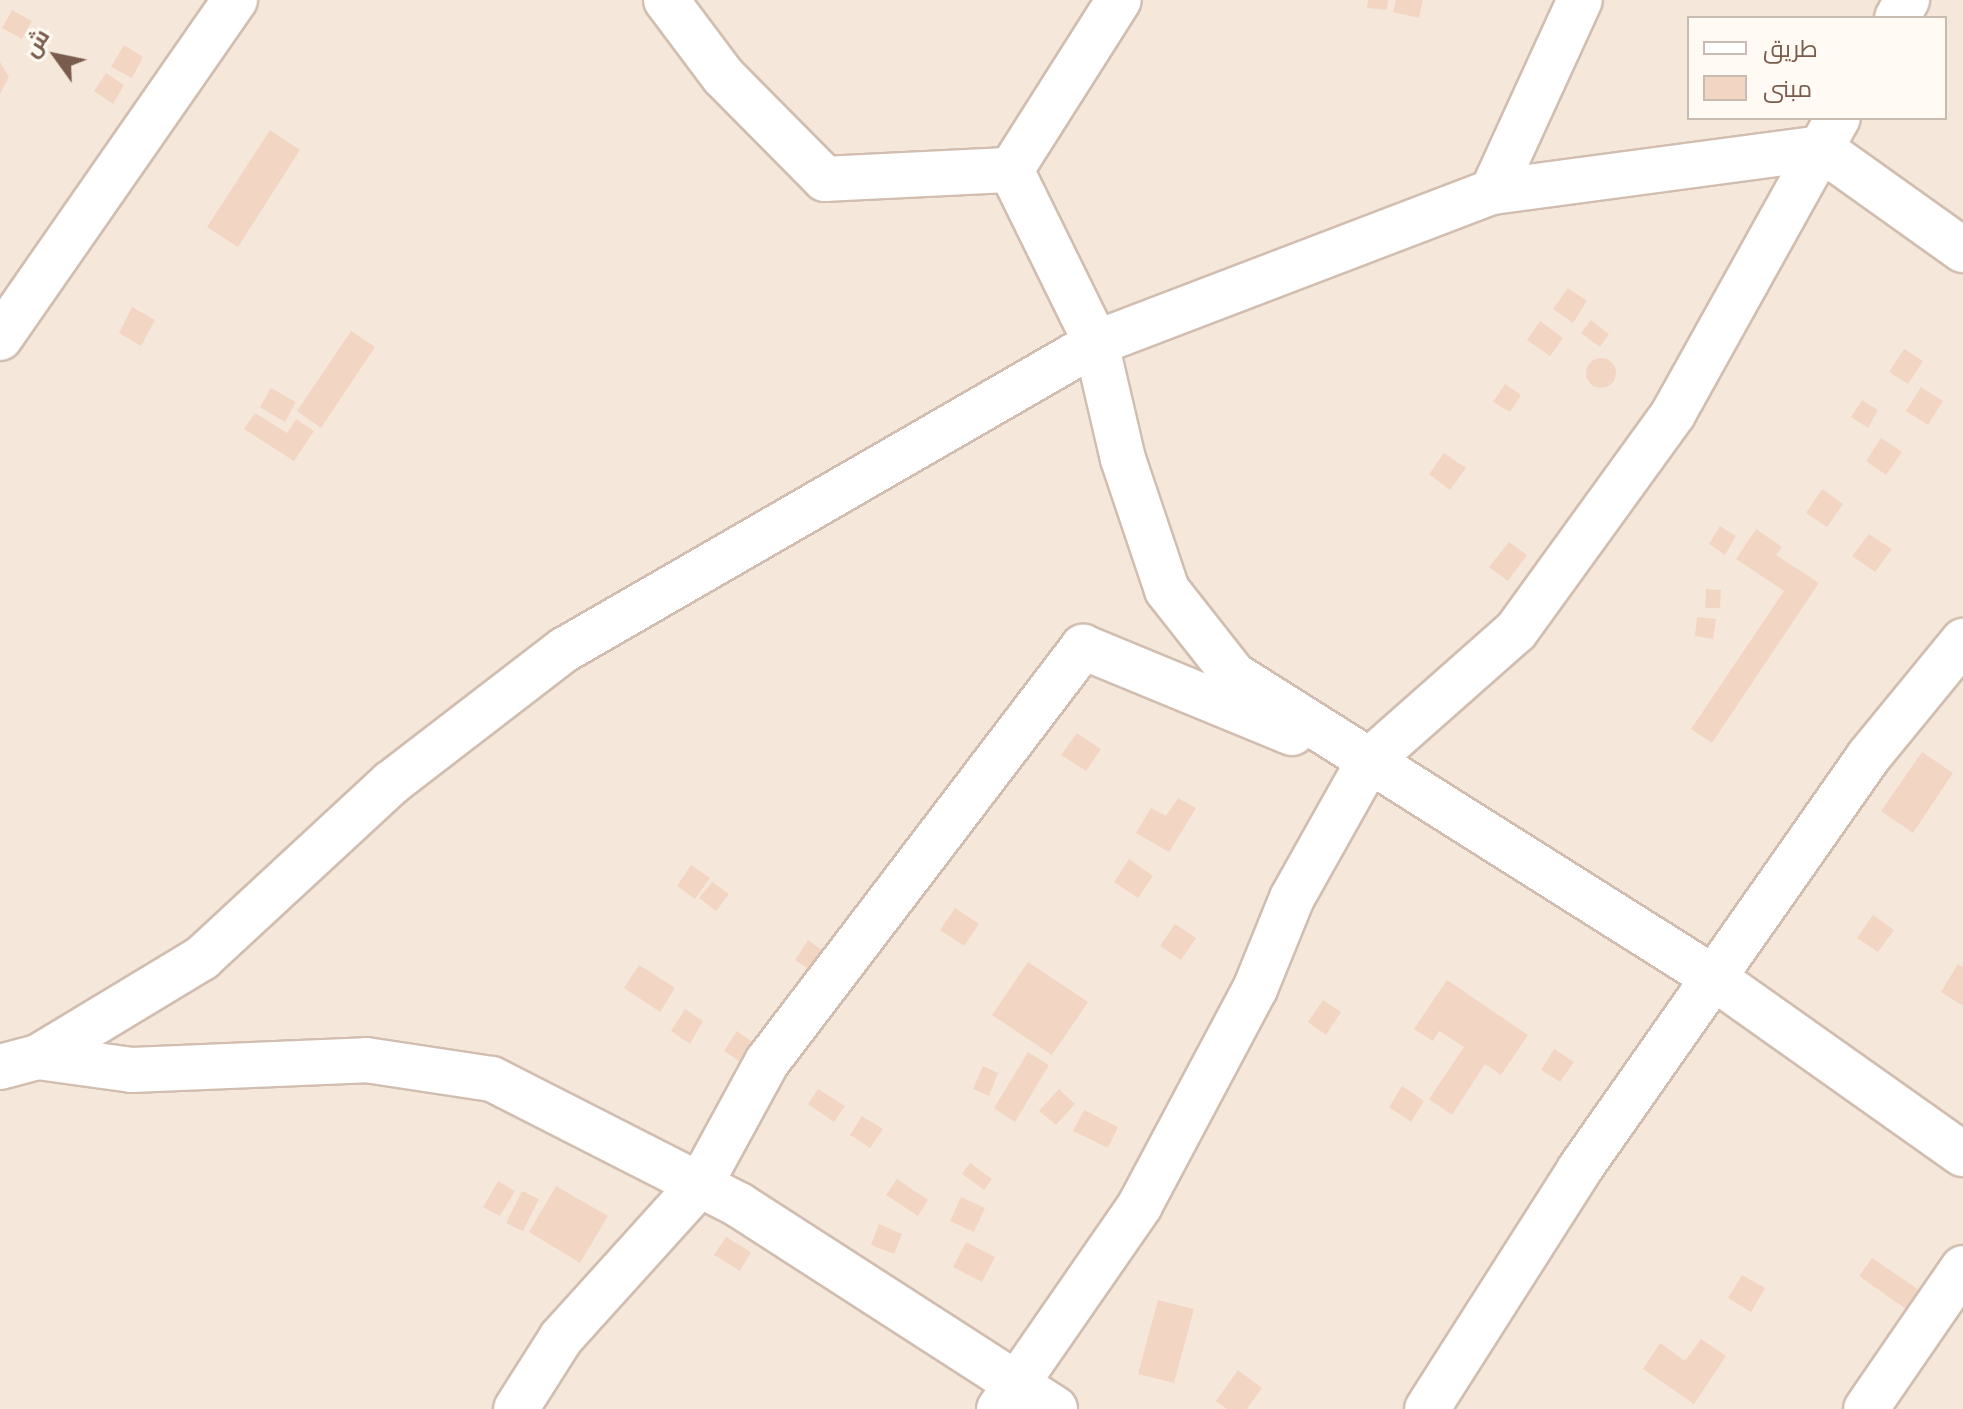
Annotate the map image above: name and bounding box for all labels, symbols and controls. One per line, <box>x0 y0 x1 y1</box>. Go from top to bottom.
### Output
north arrow <box>16 16 96 96</box>
legend <box>1687 16 1947 120</box>
text: ش <box>16 23 55 62</box>
text: طريق <box>1763 33 1818 64</box>
text: مبنى <box>1763 73 1812 104</box>

